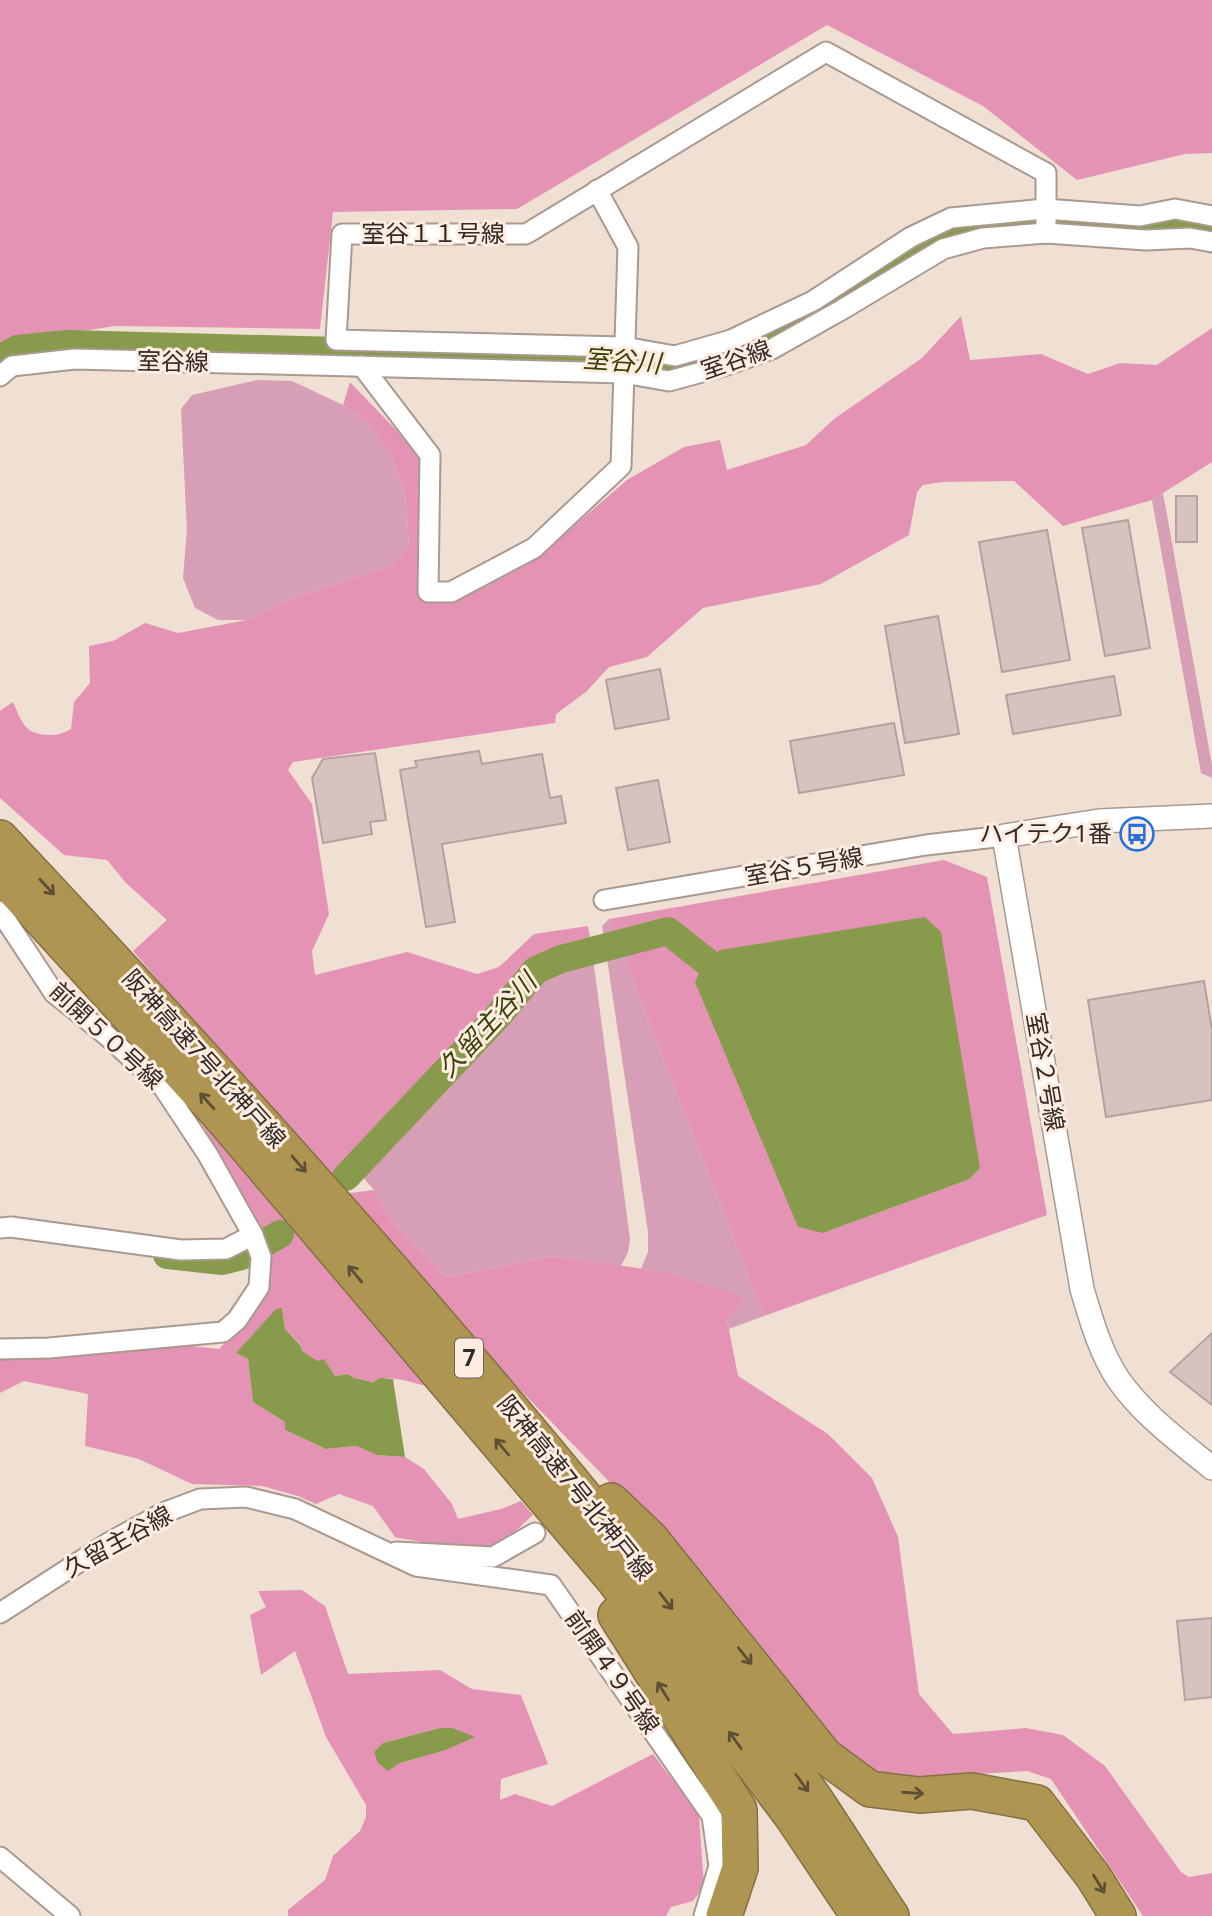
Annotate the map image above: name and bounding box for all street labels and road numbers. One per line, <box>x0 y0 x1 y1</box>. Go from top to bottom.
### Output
street label: 室谷１１号線 <box>361 216 505 249</box>
street label: 室谷線 <box>696 331 775 386</box>
street label: 室谷線 <box>137 343 209 378</box>
street label: 室谷５号線 <box>742 839 866 892</box>
street label: 阪神高速7号北神戸線 <box>116 962 294 1154</box>
street label: 前開５０号線 <box>43 974 171 1096</box>
street label: 室谷２号線 <box>1020 1010 1073 1134</box>
road number: 7 <box>455 1338 483 1378</box>
street label: 阪神高速7号北神戸線 <box>491 1387 661 1587</box>
street label: 久留主谷線 <box>57 1497 178 1584</box>
street label: 前開４９号線 <box>558 1603 668 1740</box>

